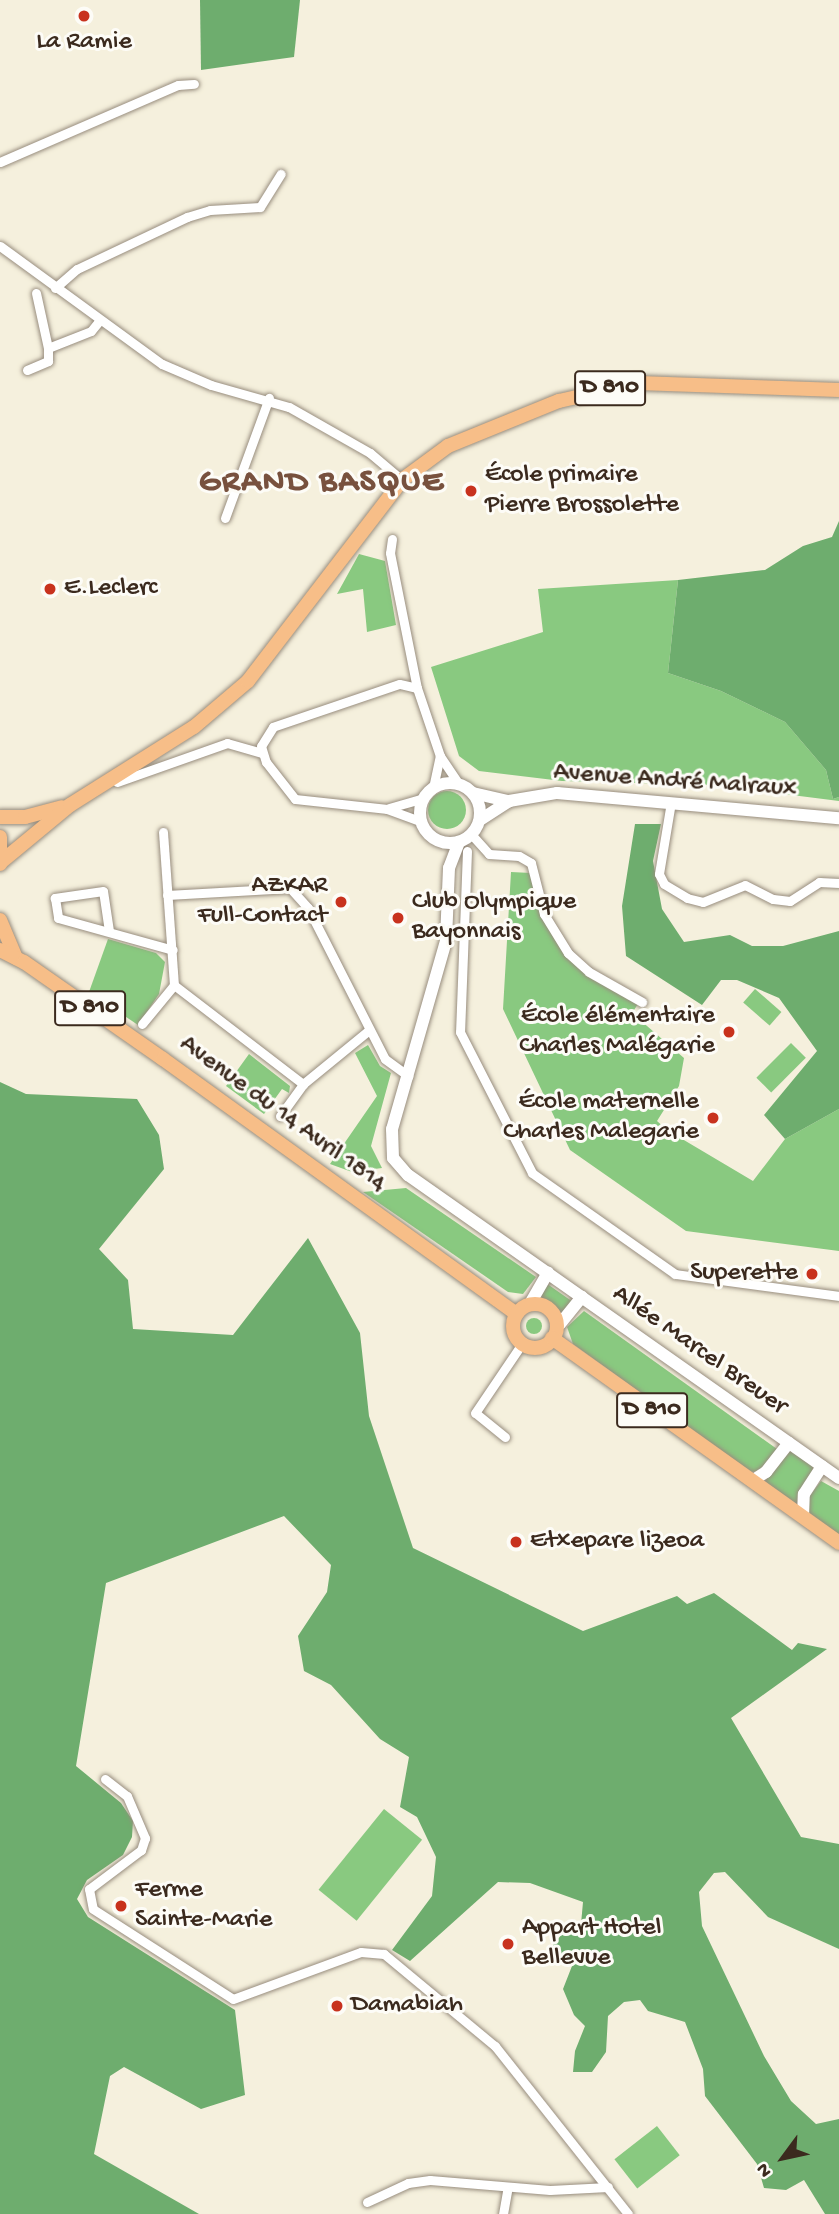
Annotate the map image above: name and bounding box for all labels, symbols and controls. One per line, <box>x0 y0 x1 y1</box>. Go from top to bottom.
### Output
marker: La Ramie <box>76 8 92 24</box>
place label: La Ramie <box>36 27 132 59</box>
road number: D 810 <box>573 368 647 408</box>
place label: École primaire Pierre Brossolette <box>485 460 679 522</box>
district label: GRAND BASQUE <box>201 464 443 504</box>
marker: École primaire Pierre Brossolette <box>463 483 479 499</box>
place label: E.Leclerc <box>64 573 157 605</box>
marker: E.Leclerc <box>42 581 58 597</box>
street label: Avenue André Malraux <box>552 758 798 806</box>
place label: AZKAR Full-Contact <box>197 871 327 932</box>
place label: Club Olympique Bayonnais <box>412 887 576 948</box>
marker: AZKAR Full-Contact <box>333 894 349 910</box>
marker: Club Olympique Bayonnais <box>390 910 406 926</box>
road number: D 810 <box>53 988 127 1028</box>
place label: École élémentaire Charles Malégarie <box>519 1001 715 1062</box>
marker: École élémentaire Charles Malégarie <box>721 1024 737 1040</box>
street label: Avenue du 14 Avril 1814 <box>173 1030 391 1200</box>
place label: École maternelle Charles Malegarie <box>503 1087 699 1148</box>
marker: École maternelle Charles Malegarie <box>705 1110 721 1126</box>
place label: Superette <box>690 1258 798 1290</box>
marker: Superette <box>804 1266 820 1282</box>
street label: Allée Marcel Breuer <box>606 1279 792 1423</box>
road number: D 810 <box>615 1390 689 1430</box>
place label: Etxepare lizeoa <box>530 1526 704 1558</box>
marker: Etxepare lizeoa <box>508 1534 524 1550</box>
place label: Ferme Sainte-Marie <box>135 1875 272 1937</box>
marker: Ferme Sainte-Marie <box>113 1898 129 1914</box>
place label: Appart Hotel Bellevue <box>522 1913 661 1974</box>
marker: Appart Hotel Bellevue <box>500 1936 516 1952</box>
place label: Damabiah <box>351 1990 463 2022</box>
marker: Damabiah <box>329 1998 345 2014</box>
north arrow <box>748 2123 818 2193</box>
text: N <box>752 2158 778 2181</box>

